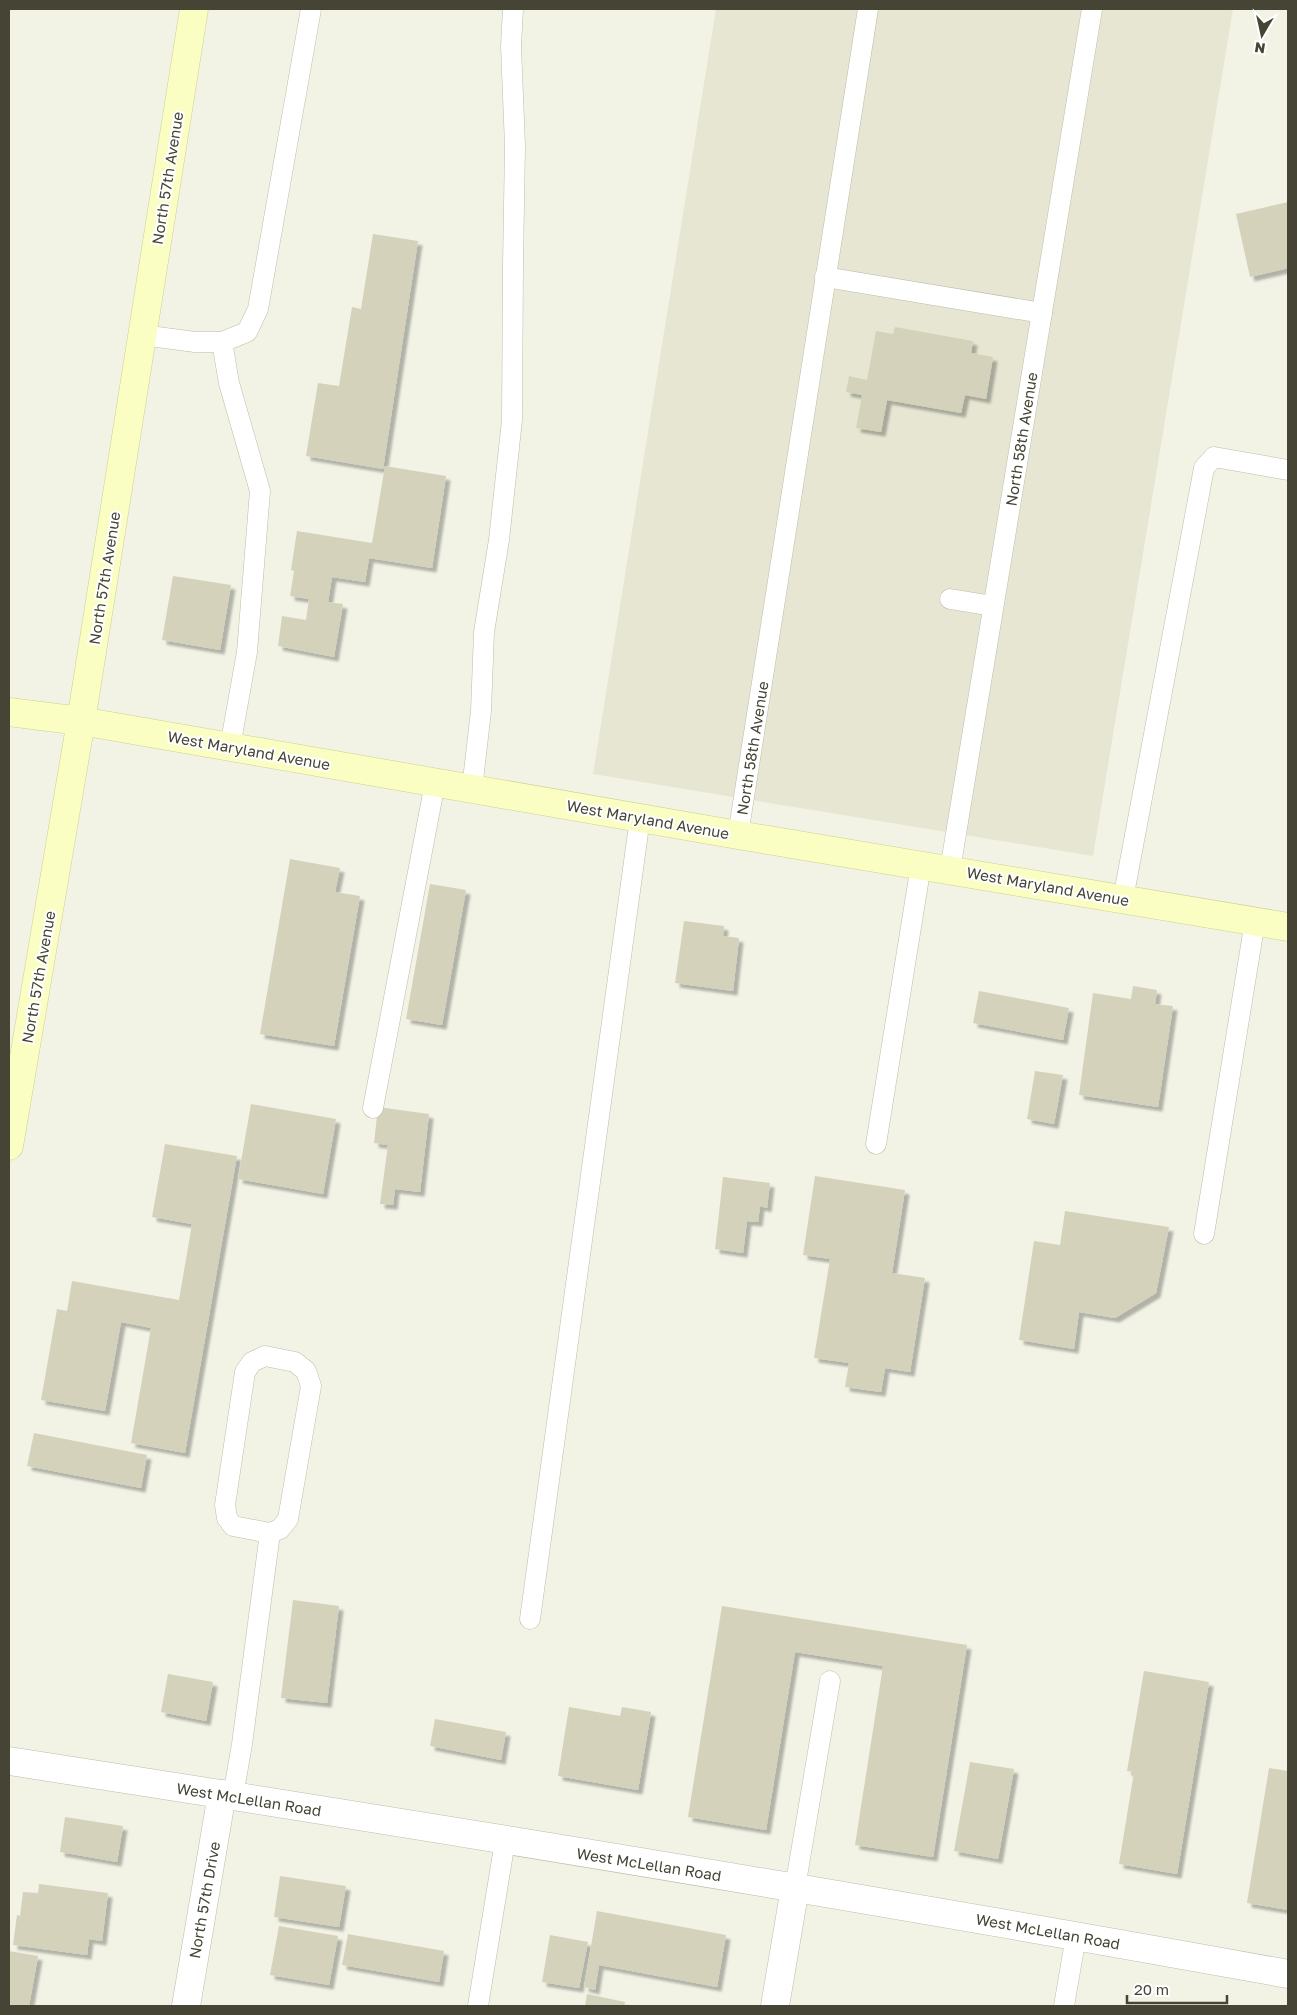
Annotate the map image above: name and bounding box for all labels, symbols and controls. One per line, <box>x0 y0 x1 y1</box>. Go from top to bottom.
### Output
north arrow <box>1237 10 1287 60</box>
text: N <box>1253 39 1266 58</box>
street label: North 57th Avenue <box>148 110 186 246</box>
street label: North 58th Avenue <box>1002 370 1041 507</box>
street label: North 57th Avenue <box>85 510 123 646</box>
street label: North 58th Avenue <box>733 679 772 816</box>
street label: West Maryland Avenue <box>166 727 332 773</box>
street label: West Maryland Avenue <box>565 796 731 842</box>
street label: West Maryland Avenue <box>965 863 1131 909</box>
street label: North 57th Avenue <box>17 909 59 1045</box>
street label: West McLellan Road <box>175 1779 323 1819</box>
street label: North 57th Drive <box>185 1840 223 1960</box>
street label: West McLellan Road <box>575 1844 723 1884</box>
street label: West McLellan Road <box>974 1909 1122 1953</box>
scale bar <box>1127 1972 1227 2004</box>
text: 20 m <box>1134 1980 1169 1998</box>

